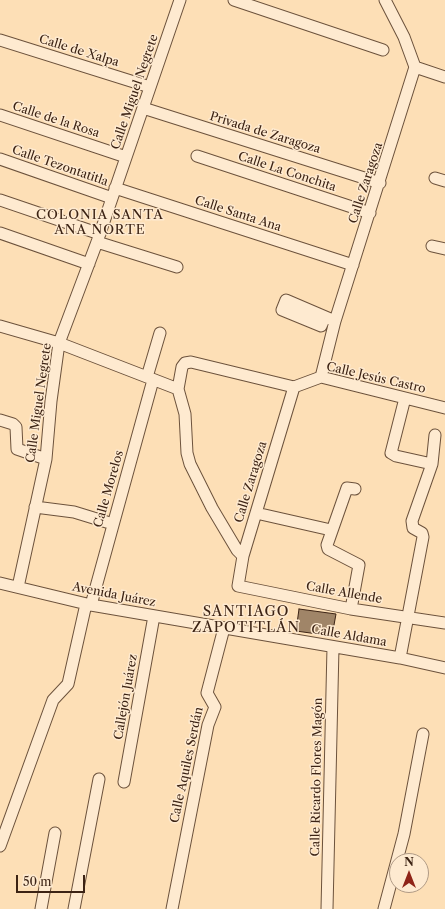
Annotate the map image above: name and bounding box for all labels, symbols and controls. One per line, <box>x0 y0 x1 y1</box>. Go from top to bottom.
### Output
street label: Calle de Xalpa <box>37 32 121 70</box>
street label: Calle Miguel Negrete <box>109 33 161 151</box>
street label: Calle de la Rosa <box>11 99 101 141</box>
street label: Privada de Zaragoza <box>208 109 322 157</box>
street label: Calle Zaragoza <box>346 141 386 225</box>
street label: Calle Tezontatitla <box>10 143 110 189</box>
street label: Calle La Conchita <box>236 149 338 195</box>
street label: Calle Santa Ana <box>193 193 283 235</box>
district label: COLONIA SANTA ANA NORTE <box>36 207 164 238</box>
street label: Calle Miguel Negrete <box>23 342 55 464</box>
street label: Calle Jesús Castro <box>325 360 427 396</box>
street label: Calle Zaragoza <box>232 439 270 525</box>
street label: Calle Morelos <box>91 449 127 529</box>
street label: Calle Allende <box>305 579 383 607</box>
street label: Avenida Juárez <box>71 580 157 610</box>
district label: SANTIAGO ZAPOTITLÁN <box>192 604 300 636</box>
street label: Calle Aldama <box>310 622 388 650</box>
street label: Callejón Juárez <box>111 653 141 741</box>
street label: Calle Ricardo Flores Magón <box>308 698 326 856</box>
street label: Calle Aquiles Serdán <box>168 706 206 824</box>
north arrow <box>389 853 429 893</box>
text: N <box>404 855 414 869</box>
scale bar <box>18 867 87 893</box>
text: 50 m <box>23 874 52 889</box>

